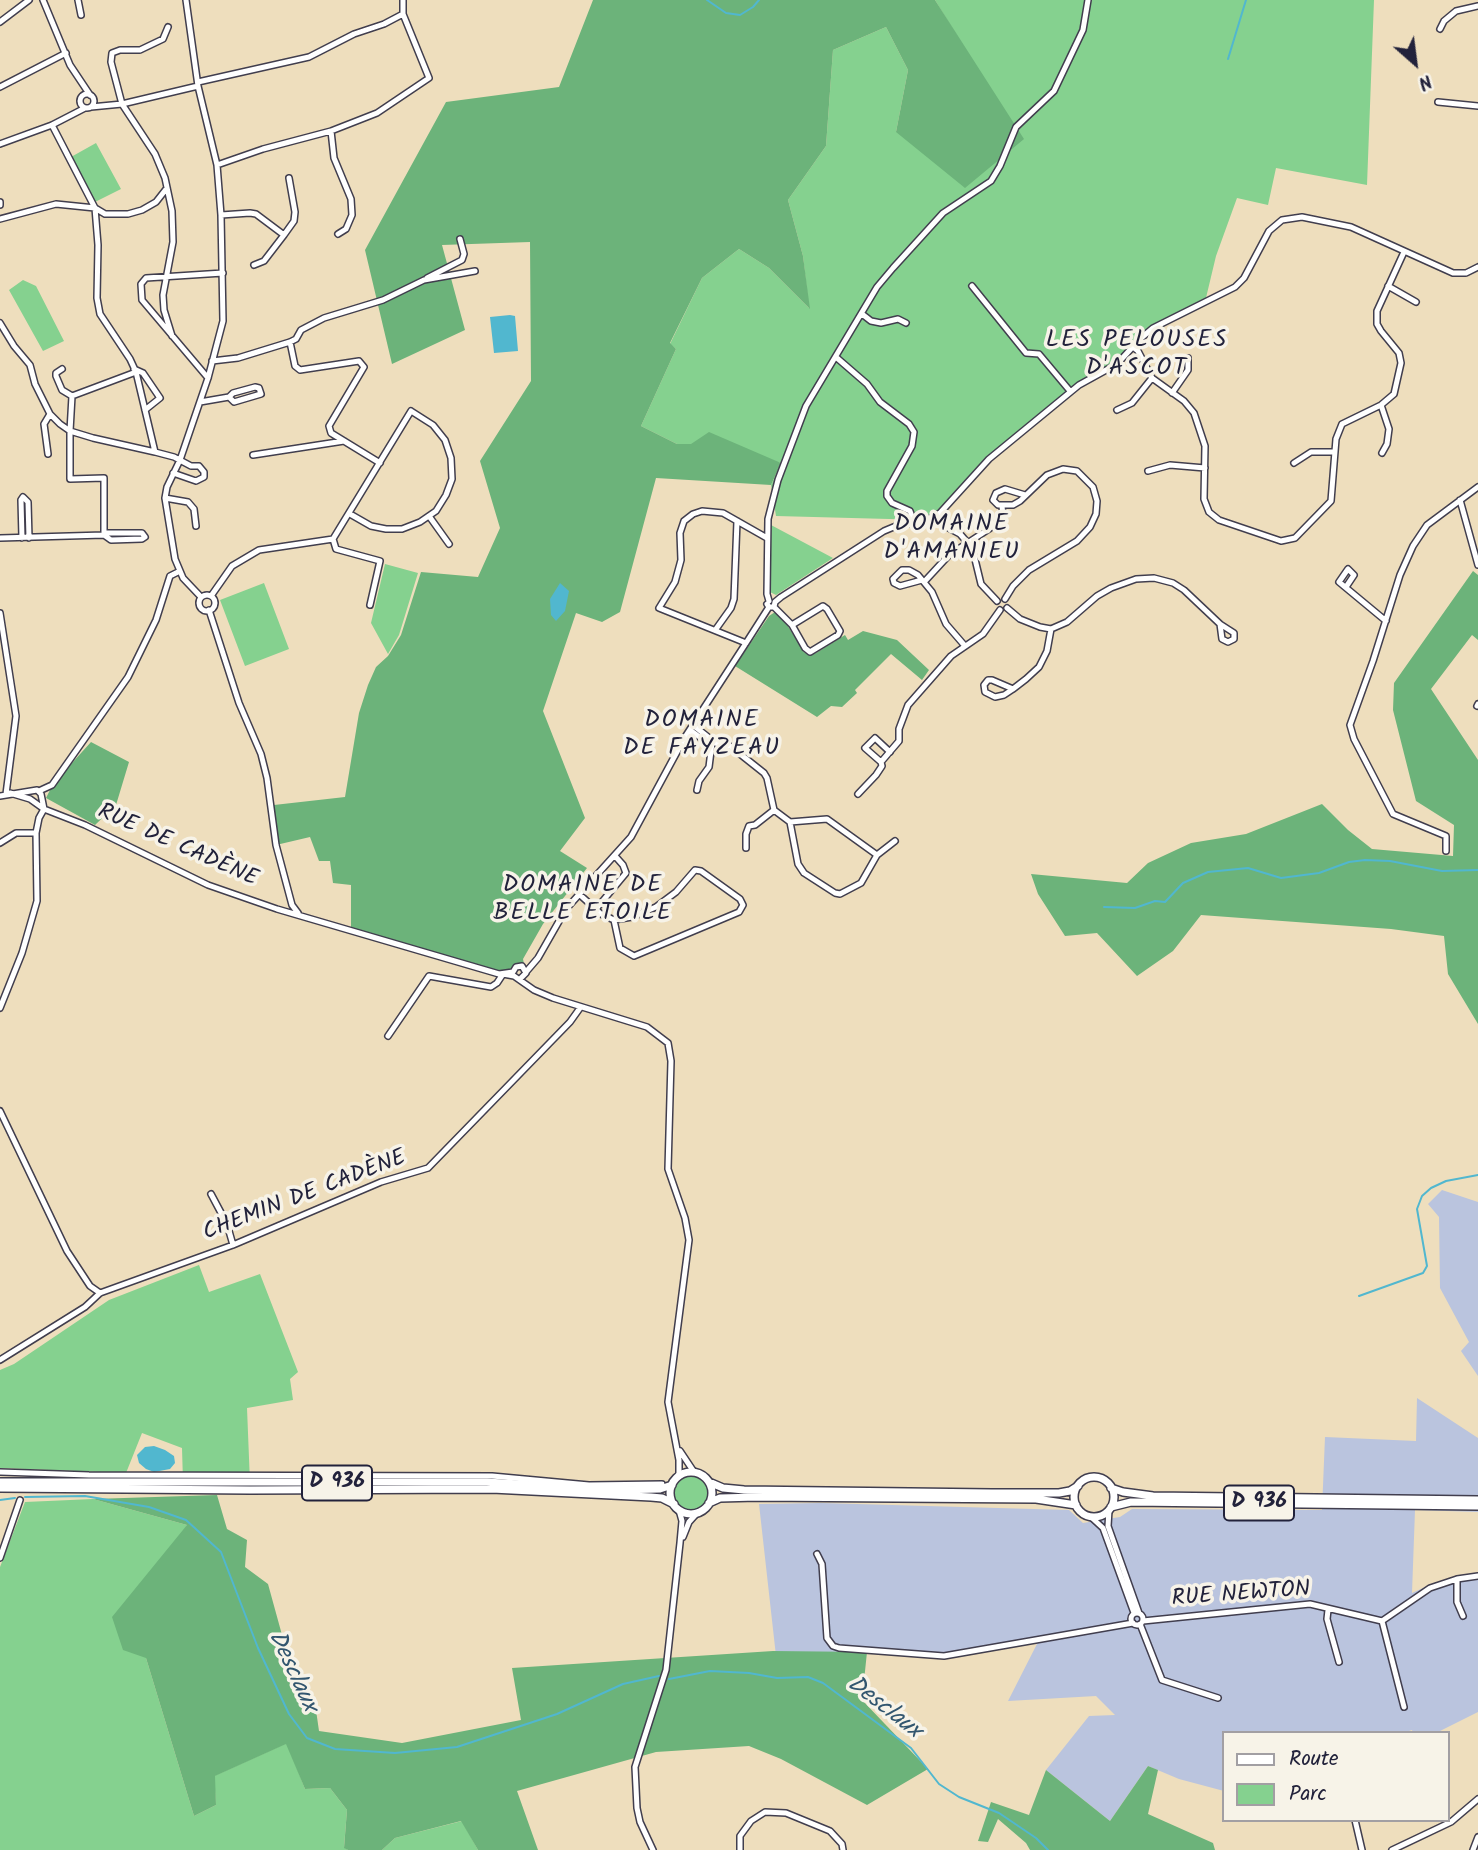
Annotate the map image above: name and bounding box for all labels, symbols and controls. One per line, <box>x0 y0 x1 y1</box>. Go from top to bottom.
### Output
north arrow <box>1380 28 1450 98</box>
text: N <box>1413 65 1437 98</box>
district label: LES PELOUSES D'ASCOT <box>1047 328 1227 384</box>
district label: DOMAINE D'AMANIEU <box>885 512 1019 568</box>
district label: DOMAINE DE FAYZEAU <box>624 708 780 764</box>
street label: RUE DE CADÈNE <box>93 799 261 895</box>
district label: DOMAINE DE BELLE ETOILE <box>495 873 671 929</box>
street label: CHEMIN DE CADÈNE <box>200 1146 410 1248</box>
road number: D 936 <box>302 1466 372 1500</box>
road number: D 936 <box>1224 1486 1294 1520</box>
street label: RUE NEWTON <box>1171 1577 1311 1615</box>
water label: Desclaux <box>260 1627 322 1717</box>
water label: Desclaux <box>840 1671 926 1747</box>
legend <box>1222 1731 1450 1822</box>
text: Route <box>1289 1743 1338 1776</box>
text: Parc <box>1289 1778 1327 1811</box>

